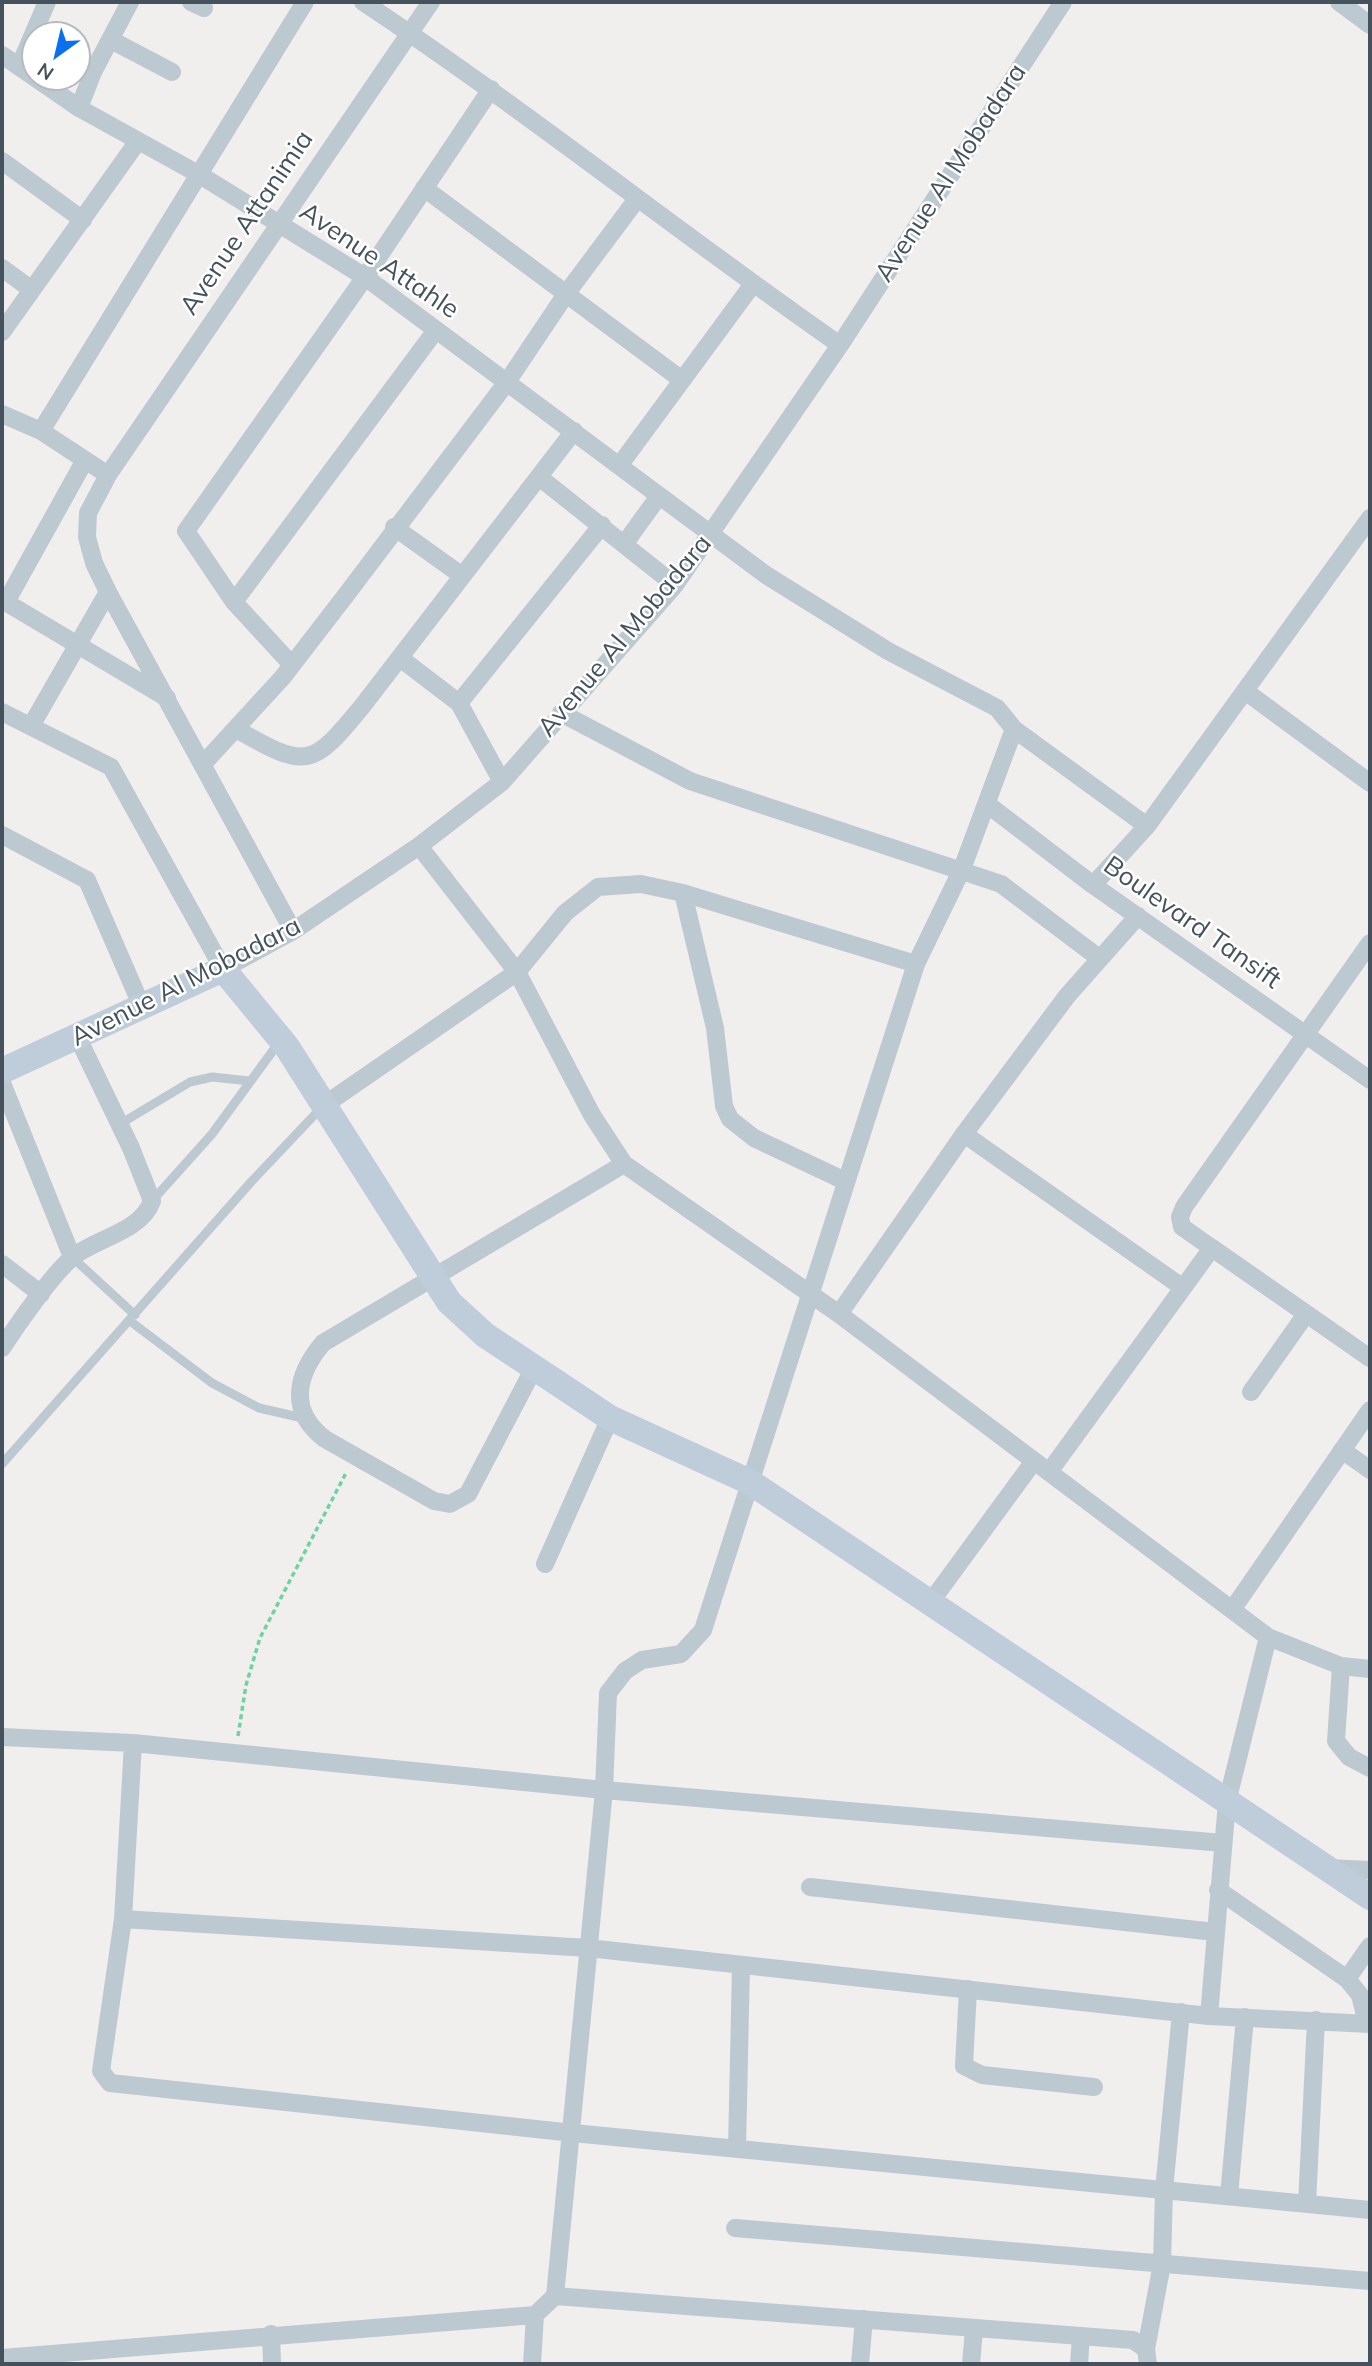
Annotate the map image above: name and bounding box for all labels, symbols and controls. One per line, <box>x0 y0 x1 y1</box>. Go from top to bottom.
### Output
north arrow <box>21 21 91 91</box>
text: N <box>33 58 58 86</box>
street label: Avenue Al Mobadara <box>869 58 1033 288</box>
street label: Avenue Attanimia <box>174 125 320 321</box>
street label: Avenue Attahle <box>294 196 464 326</box>
street label: Avenue Al Mobadara <box>531 529 719 743</box>
street label: Boulevard Tansift <box>1097 850 1287 996</box>
street label: Avenue Al Mobadara <box>66 910 306 1054</box>

